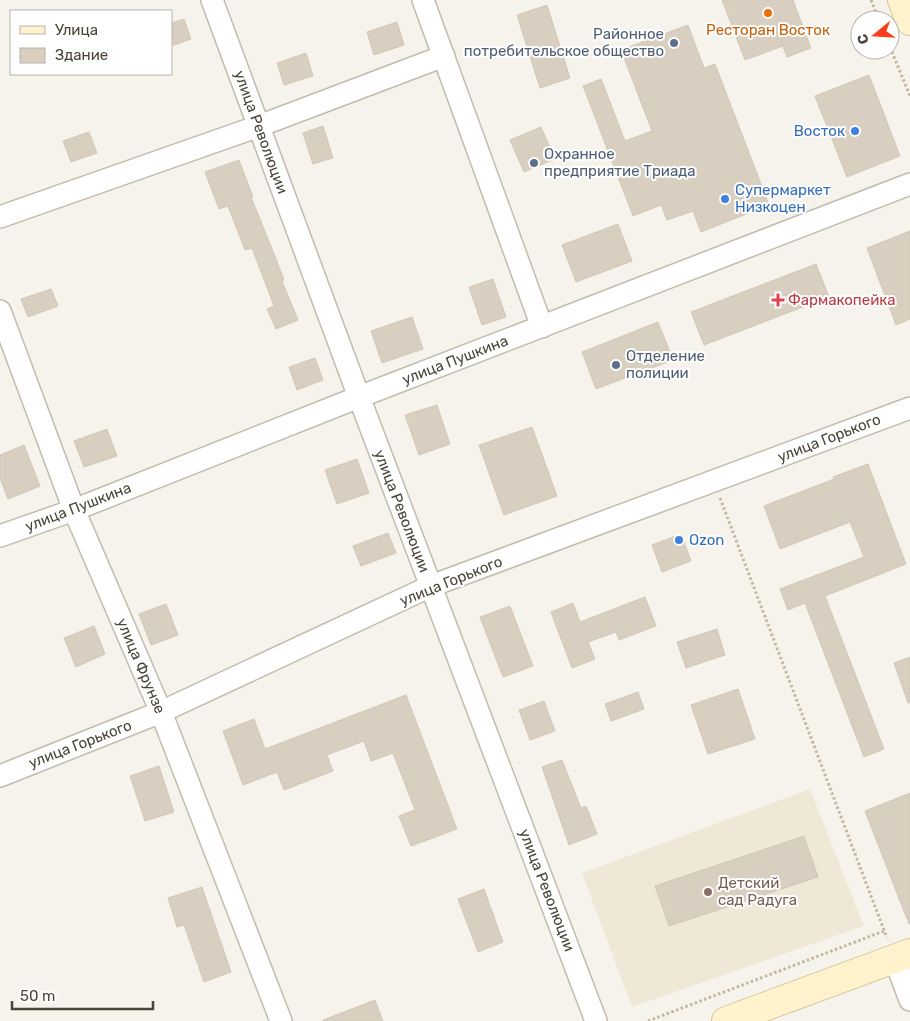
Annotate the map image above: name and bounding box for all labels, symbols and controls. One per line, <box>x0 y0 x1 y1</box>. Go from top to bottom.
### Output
marker: Ресторан Восток <box>762 7 774 19</box>
legend <box>10 10 172 75</box>
north arrow <box>850 10 900 60</box>
text: Улица <box>55 21 98 39</box>
place label: Ресторан Восток <box>706 21 830 39</box>
place label: Районное потребительское общество <box>464 25 664 60</box>
text: С <box>853 31 873 46</box>
marker: Районное потребительское общество <box>668 37 680 49</box>
text: Здание <box>55 46 108 64</box>
street label: улица Революции <box>230 68 292 196</box>
place label: Восток <box>794 122 845 140</box>
marker: Восток <box>849 125 861 137</box>
place label: Охранное предприятие Триада <box>544 145 696 180</box>
marker: Охранное предприятие Триада <box>528 157 540 169</box>
place label: Супермаркет Низкоцен <box>735 181 831 216</box>
marker: Супермаркет Низкоцен <box>719 193 731 205</box>
place label: Фармакопейка <box>788 291 896 309</box>
marker: Фармакопейка <box>772 294 784 306</box>
street label: улица Пушкина <box>399 332 511 388</box>
place label: Отделение полиции <box>626 347 705 382</box>
marker: Отделение полиции <box>610 359 622 371</box>
street label: улица Горького <box>775 410 883 466</box>
street label: улица Революции <box>370 447 434 575</box>
street label: улица Пушкина <box>22 479 134 535</box>
place label: Ozon <box>689 531 724 549</box>
marker: Ozon <box>673 534 685 546</box>
street label: улица Горького <box>397 552 505 610</box>
street label: улица Фрунзе <box>113 616 169 716</box>
street label: улица Горького <box>26 716 134 772</box>
street label: улица Революции <box>515 826 579 954</box>
place label: Детский сад Радуга <box>718 874 797 909</box>
marker: Детский сад Радуга <box>702 886 714 898</box>
scale bar <box>12 978 154 1010</box>
text: 50 m <box>20 987 55 1005</box>

